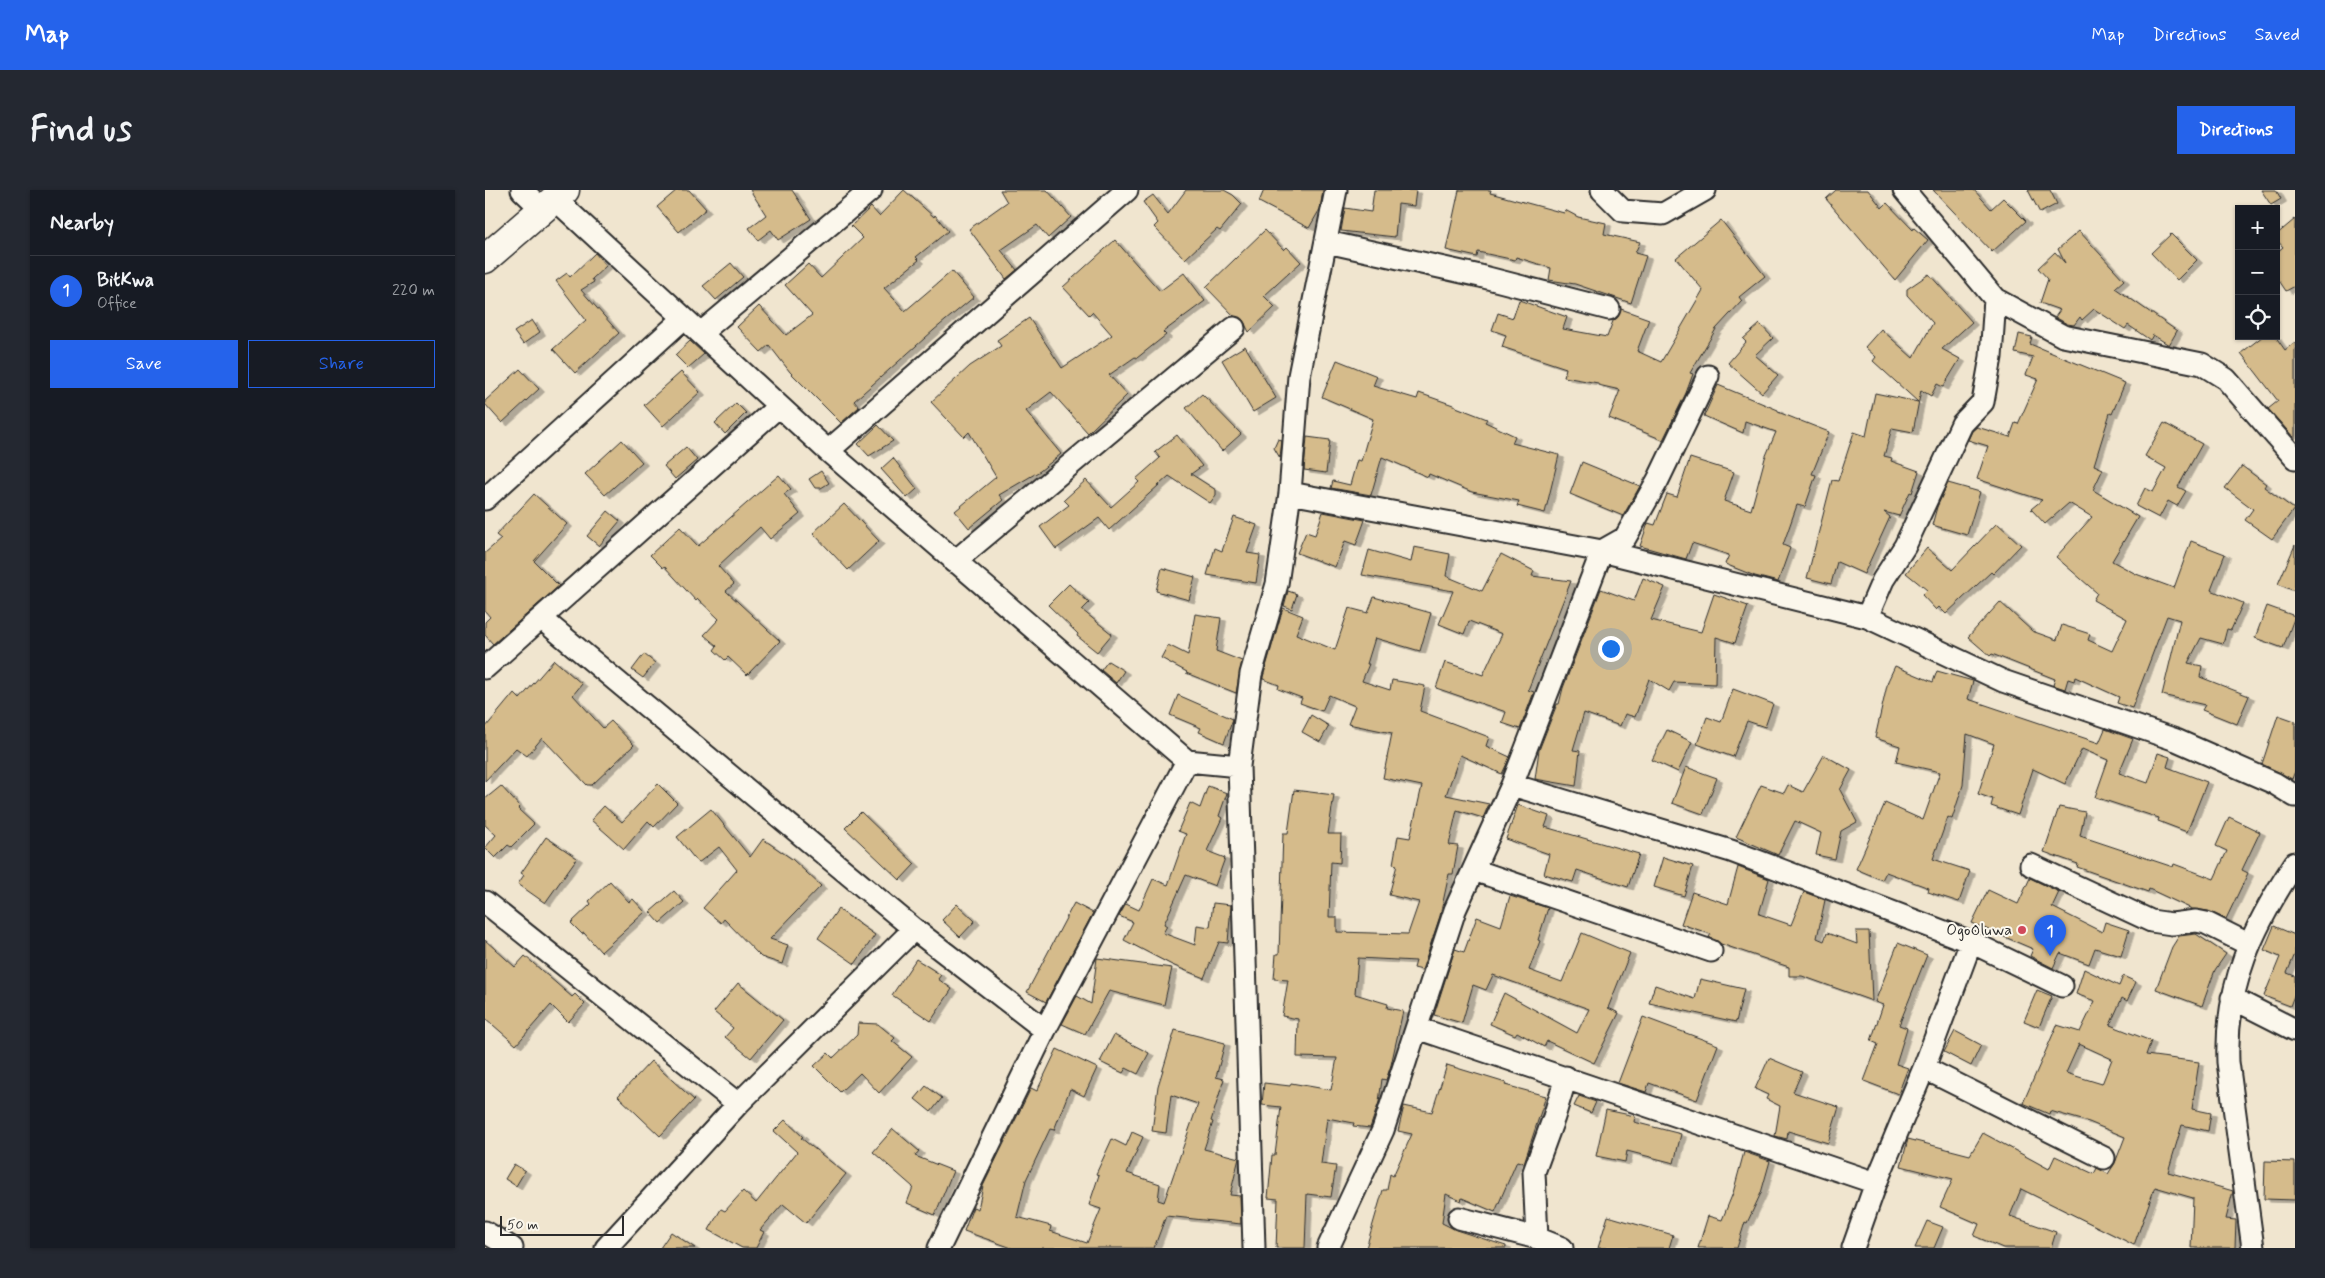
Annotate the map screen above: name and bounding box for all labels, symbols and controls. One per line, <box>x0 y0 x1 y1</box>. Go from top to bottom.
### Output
text: Map <box>25 20 69 51</box>
text: Map <box>2092 23 2125 47</box>
text: Directions <box>2153 23 2227 47</box>
text: Saved <box>2255 23 2300 47</box>
button: Directions <box>2177 106 2295 154</box>
text: Find us <box>30 107 132 153</box>
map controls <box>2235 205 2280 340</box>
button: + <box>2235 205 2280 250</box>
text: Nearby <box>50 209 114 237</box>
button: − <box>2235 250 2280 295</box>
text: BitKwa <box>97 268 154 293</box>
text: 1 <box>62 280 70 301</box>
text: 220 m <box>392 280 435 301</box>
text: Office <box>97 293 137 314</box>
button: locate <box>2235 295 2280 340</box>
button: Save <box>50 340 238 388</box>
button: Share <box>248 340 435 388</box>
your location <box>1598 636 1624 662</box>
pin: 1 <box>2034 915 2066 956</box>
place label: OgoOluwa <box>1946 920 2012 941</box>
marker: OgoOluwa <box>2016 924 2028 936</box>
scale bar <box>500 1213 624 1236</box>
text: 50 m <box>507 1216 538 1234</box>

